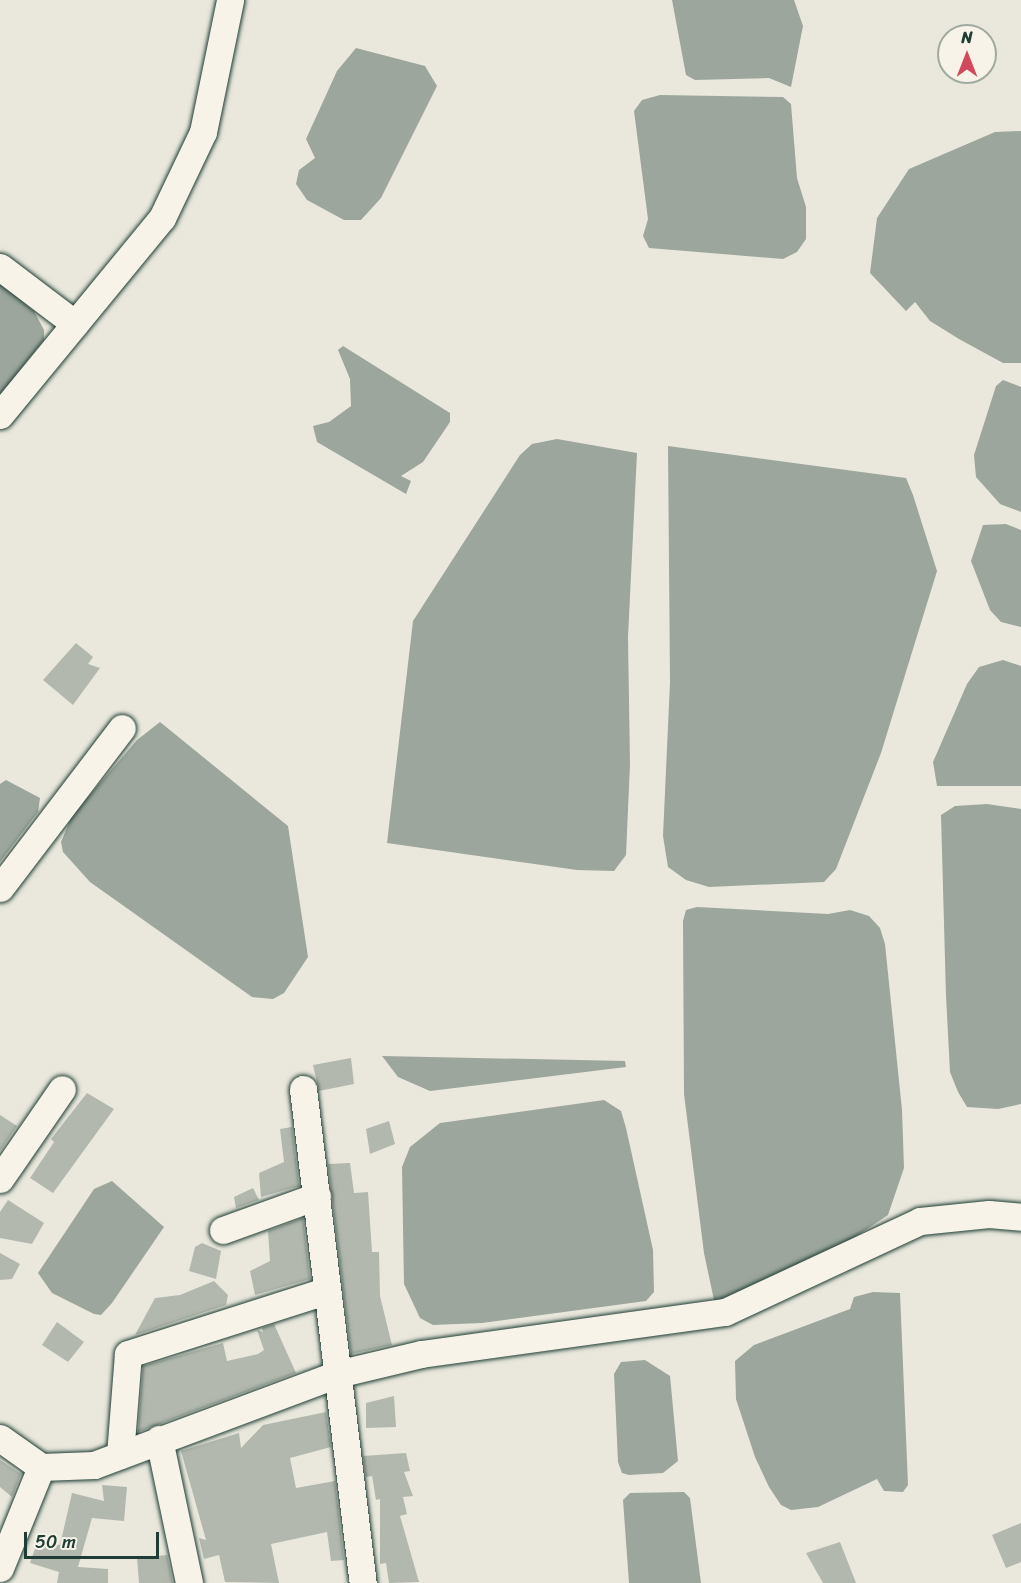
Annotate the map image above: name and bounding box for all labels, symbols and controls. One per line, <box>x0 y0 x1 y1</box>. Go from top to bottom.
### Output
text: N <box>961 23 973 52</box>
north arrow <box>937 24 997 84</box>
scale bar <box>27 1520 162 1558</box>
text: 50 m <box>35 1526 76 1558</box>

